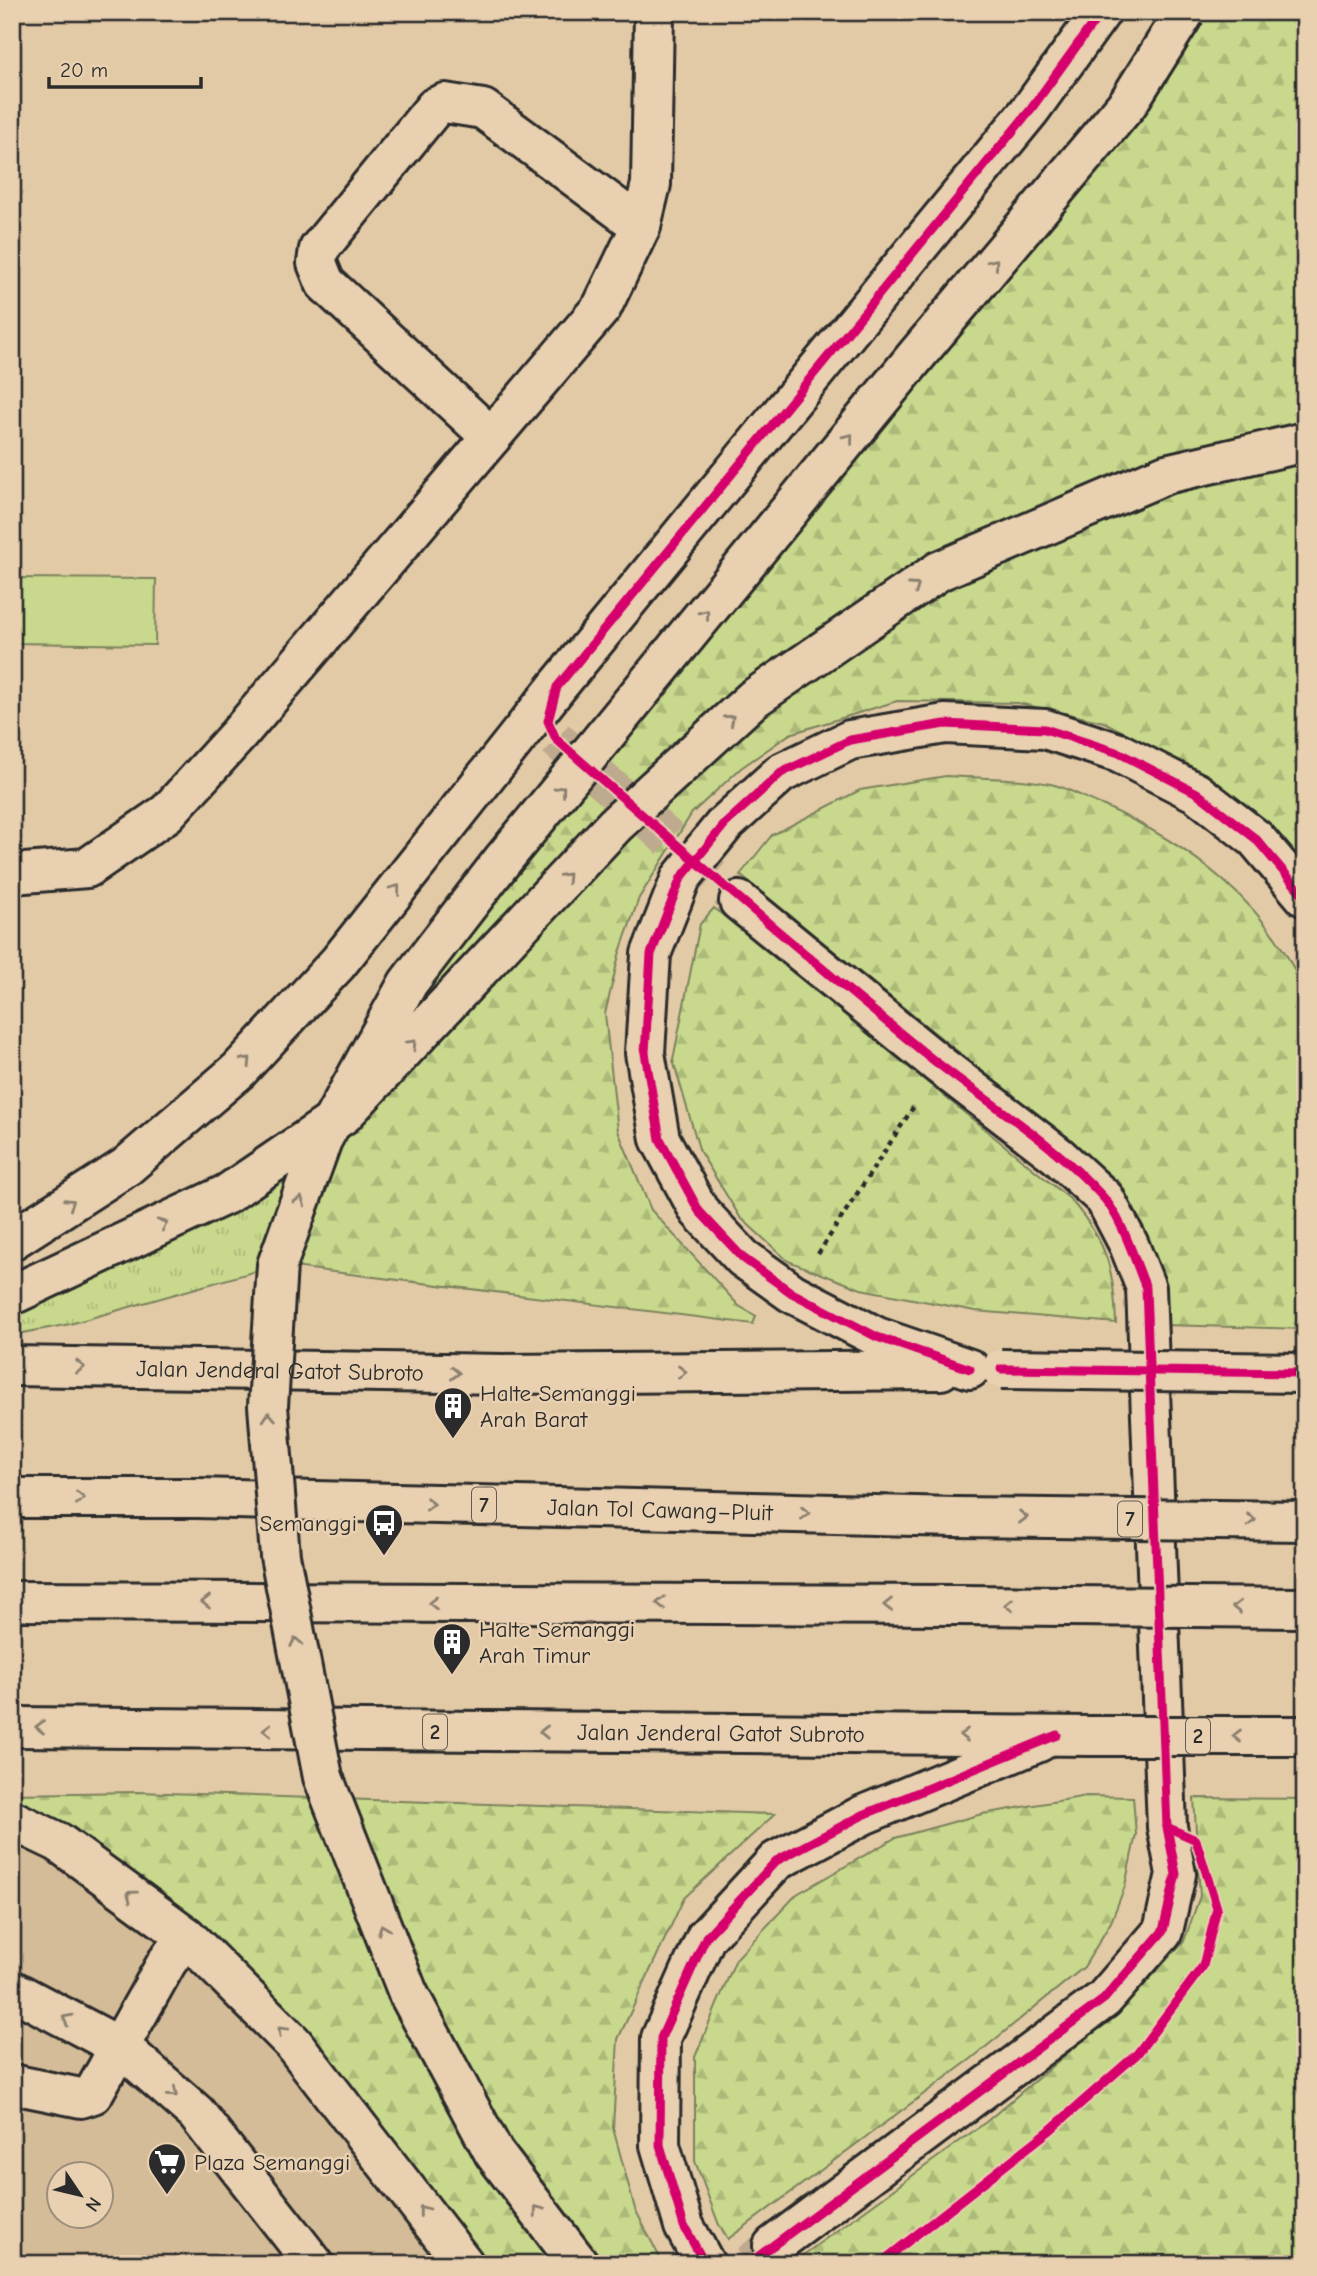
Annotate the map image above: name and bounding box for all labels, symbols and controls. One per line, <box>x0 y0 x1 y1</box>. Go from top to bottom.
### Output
scale bar <box>49 46 201 90</box>
text: 20 m <box>60 58 108 82</box>
one-way arrow <box>986 258 998 271</box>
one-way arrow <box>841 433 854 446</box>
one-way arrow <box>907 583 920 595</box>
one-way arrow <box>697 609 709 622</box>
one-way arrow <box>722 715 735 728</box>
one-way arrow <box>553 785 565 798</box>
one-way arrow <box>558 872 571 885</box>
one-way arrow <box>387 885 400 897</box>
one-way arrow <box>403 1039 416 1052</box>
one-way arrow <box>239 1056 251 1069</box>
one-way arrow <box>292 1196 306 1208</box>
one-way arrow <box>62 1199 75 1212</box>
one-way arrow <box>156 1218 168 1232</box>
street label: Jalan Jenderal Gatot Subroto <box>136 1355 424 1386</box>
one-way arrow <box>76 1359 86 1375</box>
one-way arrow <box>678 1364 688 1380</box>
one-way arrow <box>450 1365 461 1381</box>
place label: Halte Semanggi Arah Barat <box>480 1380 636 1433</box>
building icon: Halte Semanggi Arah Barat <box>432 1385 474 1440</box>
one-way arrow <box>262 1411 277 1422</box>
road number: 7 <box>472 1488 496 1522</box>
one-way arrow <box>76 1490 86 1506</box>
street label: Jalan Tol Cawang–Pluit <box>547 1493 775 1526</box>
one-way arrow <box>426 1496 436 1512</box>
bus stop icon: Semanggi <box>363 1502 405 1557</box>
road number: 7 <box>1118 1502 1142 1536</box>
one-way arrow <box>800 1505 811 1521</box>
place label: Semanggi <box>260 1510 357 1537</box>
one-way arrow <box>1018 1510 1029 1525</box>
one-way arrow <box>1246 1512 1256 1528</box>
one-way arrow <box>200 1594 211 1610</box>
one-way arrow <box>428 1595 438 1611</box>
one-way arrow <box>655 1595 666 1611</box>
one-way arrow <box>883 1597 894 1612</box>
one-way arrow <box>1003 1597 1014 1613</box>
one-way arrow <box>1231 1599 1241 1615</box>
place label: Halte Semanggi Arah Timur <box>479 1616 635 1669</box>
building icon: Halte Semanggi Arah Timur <box>431 1621 473 1676</box>
one-way arrow <box>290 1636 305 1648</box>
road number: 2 <box>423 1714 447 1750</box>
street label: Jalan Jenderal Gatot Subroto <box>577 1718 865 1748</box>
road number: 2 <box>1186 1718 1210 1754</box>
one-way arrow <box>34 1719 44 1735</box>
one-way arrow <box>261 1722 272 1738</box>
one-way arrow <box>538 1725 549 1740</box>
one-way arrow <box>959 1727 969 1743</box>
one-way arrow <box>1231 1728 1241 1744</box>
one-way arrow <box>126 1891 138 1904</box>
one-way arrow <box>377 1924 391 1936</box>
one-way arrow <box>62 2014 74 2027</box>
one-way arrow <box>277 2027 290 2040</box>
one-way arrow <box>165 2085 178 2097</box>
supermarket icon: Plaza Semanggi <box>146 2141 188 2196</box>
place label: Plaza Semanggi <box>194 2149 350 2176</box>
north arrow <box>46 2160 116 2230</box>
text: N <box>81 2193 106 2216</box>
one-way arrow <box>418 2205 431 2217</box>
one-way arrow <box>533 2205 546 2217</box>

